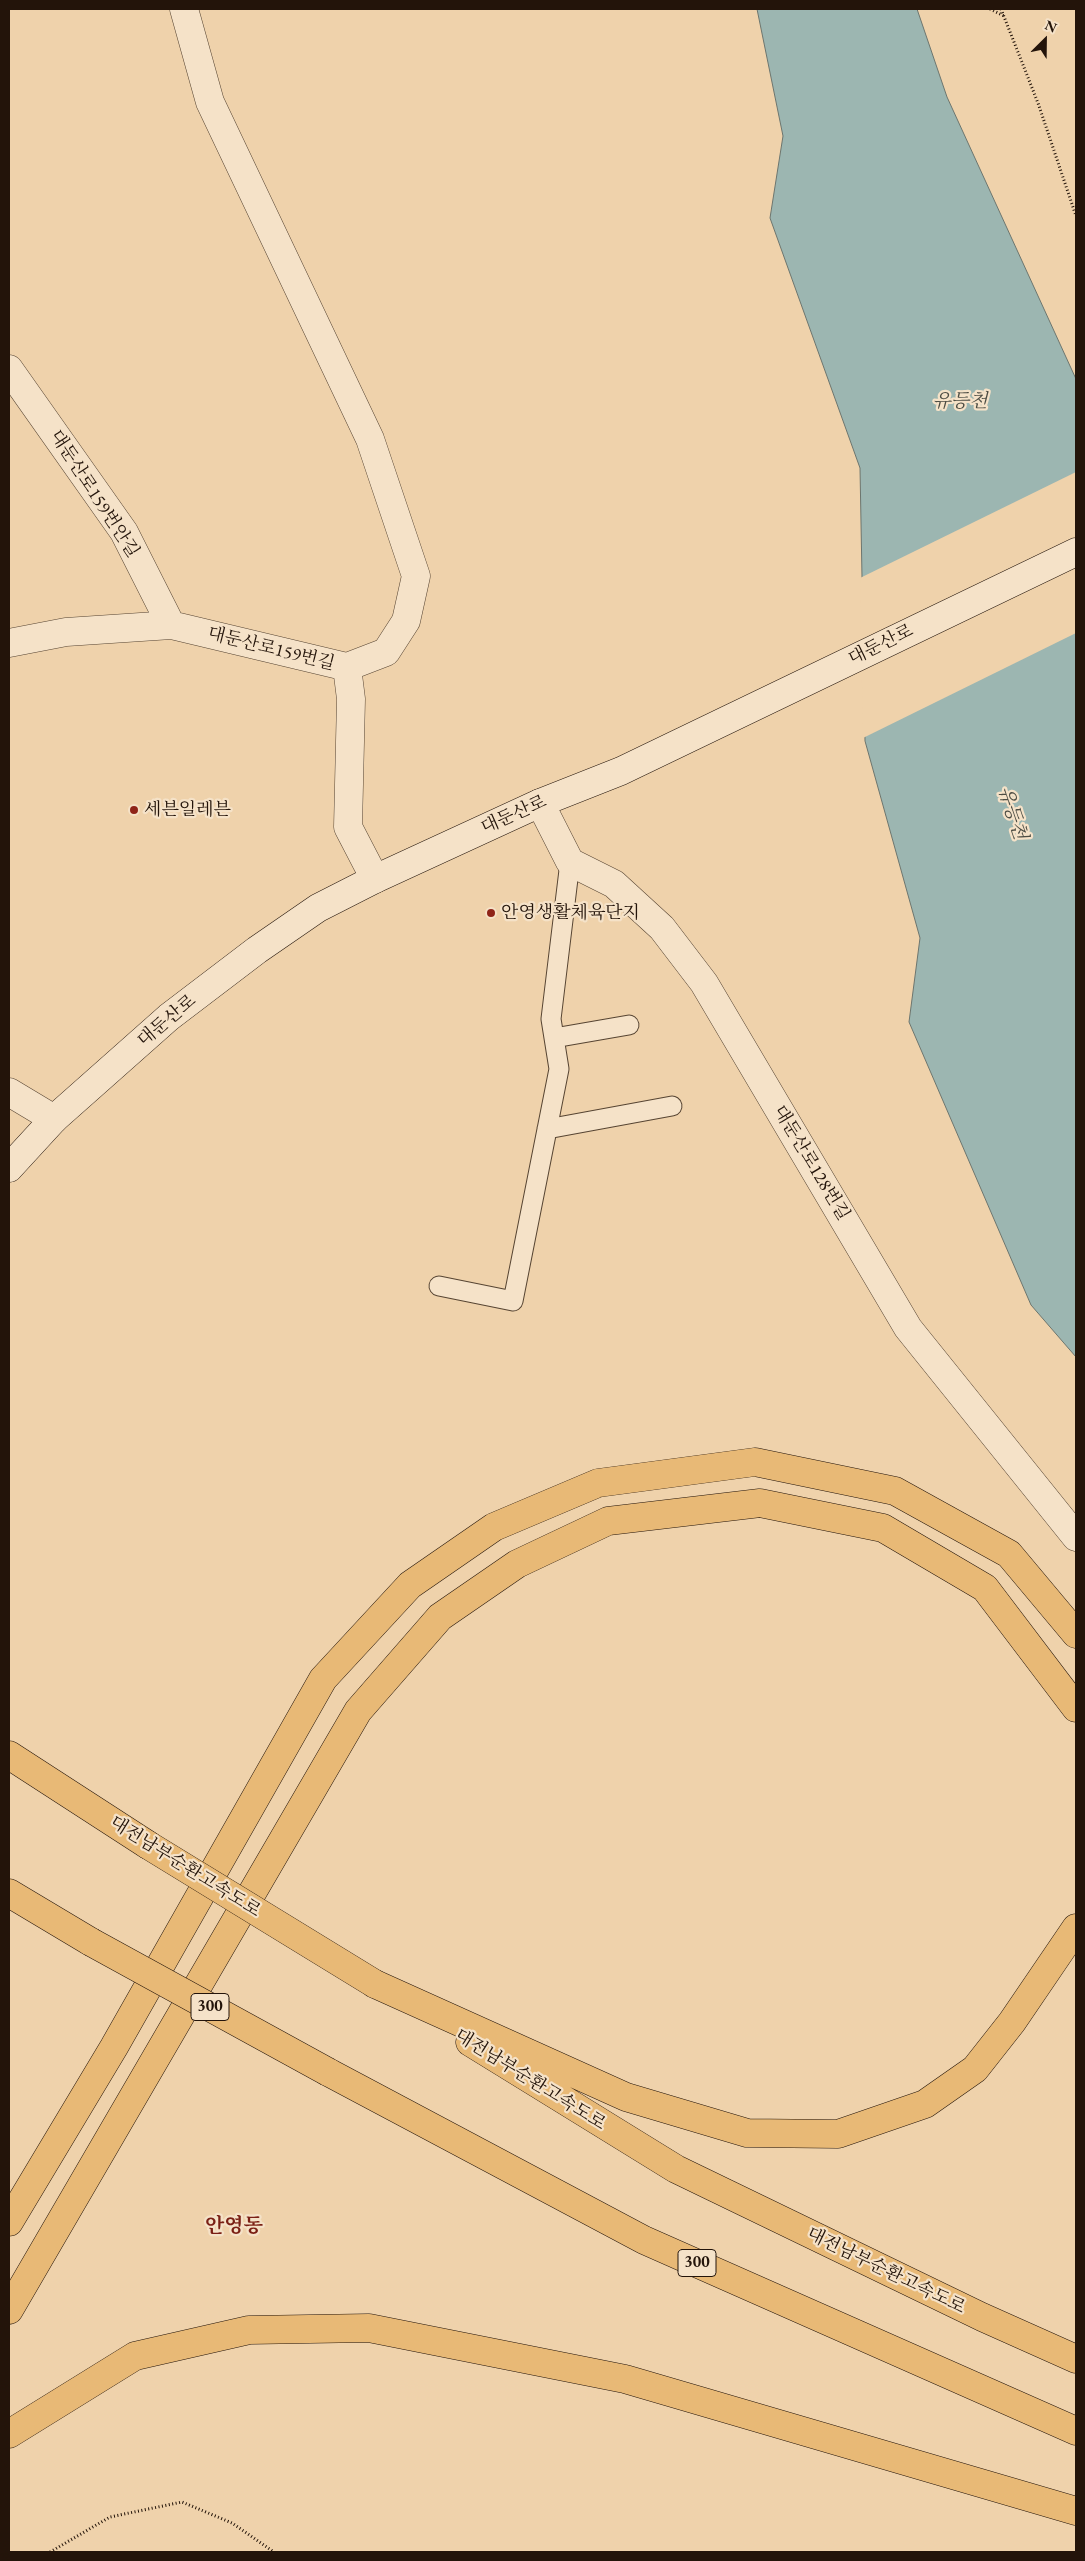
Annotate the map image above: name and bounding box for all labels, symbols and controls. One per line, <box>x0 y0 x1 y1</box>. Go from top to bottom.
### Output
north arrow <box>1020 15 1070 65</box>
text: N <box>1042 16 1060 37</box>
water label: 유등천 <box>932 391 988 413</box>
street label: 대둔산로159번안길 <box>45 426 143 562</box>
street label: 대둔산로 <box>845 620 917 670</box>
street label: 대둔산로159번길 <box>205 623 337 675</box>
water label: 유등천 <box>993 783 1031 843</box>
street label: 대둔산로 <box>478 791 550 839</box>
place label: 세븐일레븐 <box>144 799 231 821</box>
marker: 세븐일레븐 <box>128 804 140 816</box>
place label: 안영생활체육단지 <box>501 902 640 924</box>
marker: 안영생활체육단지 <box>485 907 497 919</box>
street label: 대둔산로 <box>133 990 201 1052</box>
street label: 대둔산로128번길 <box>768 1102 854 1224</box>
street label: 대전남부순환고속도로 <box>106 1812 264 1922</box>
road number: 300 <box>191 1994 229 2020</box>
street label: 대전남부순환고속도로 <box>451 2025 609 2135</box>
district label: 안영동 <box>205 2215 263 2239</box>
street label: 대전남부순환고속도로 <box>803 2223 969 2319</box>
road number: 300 <box>678 2250 716 2276</box>

